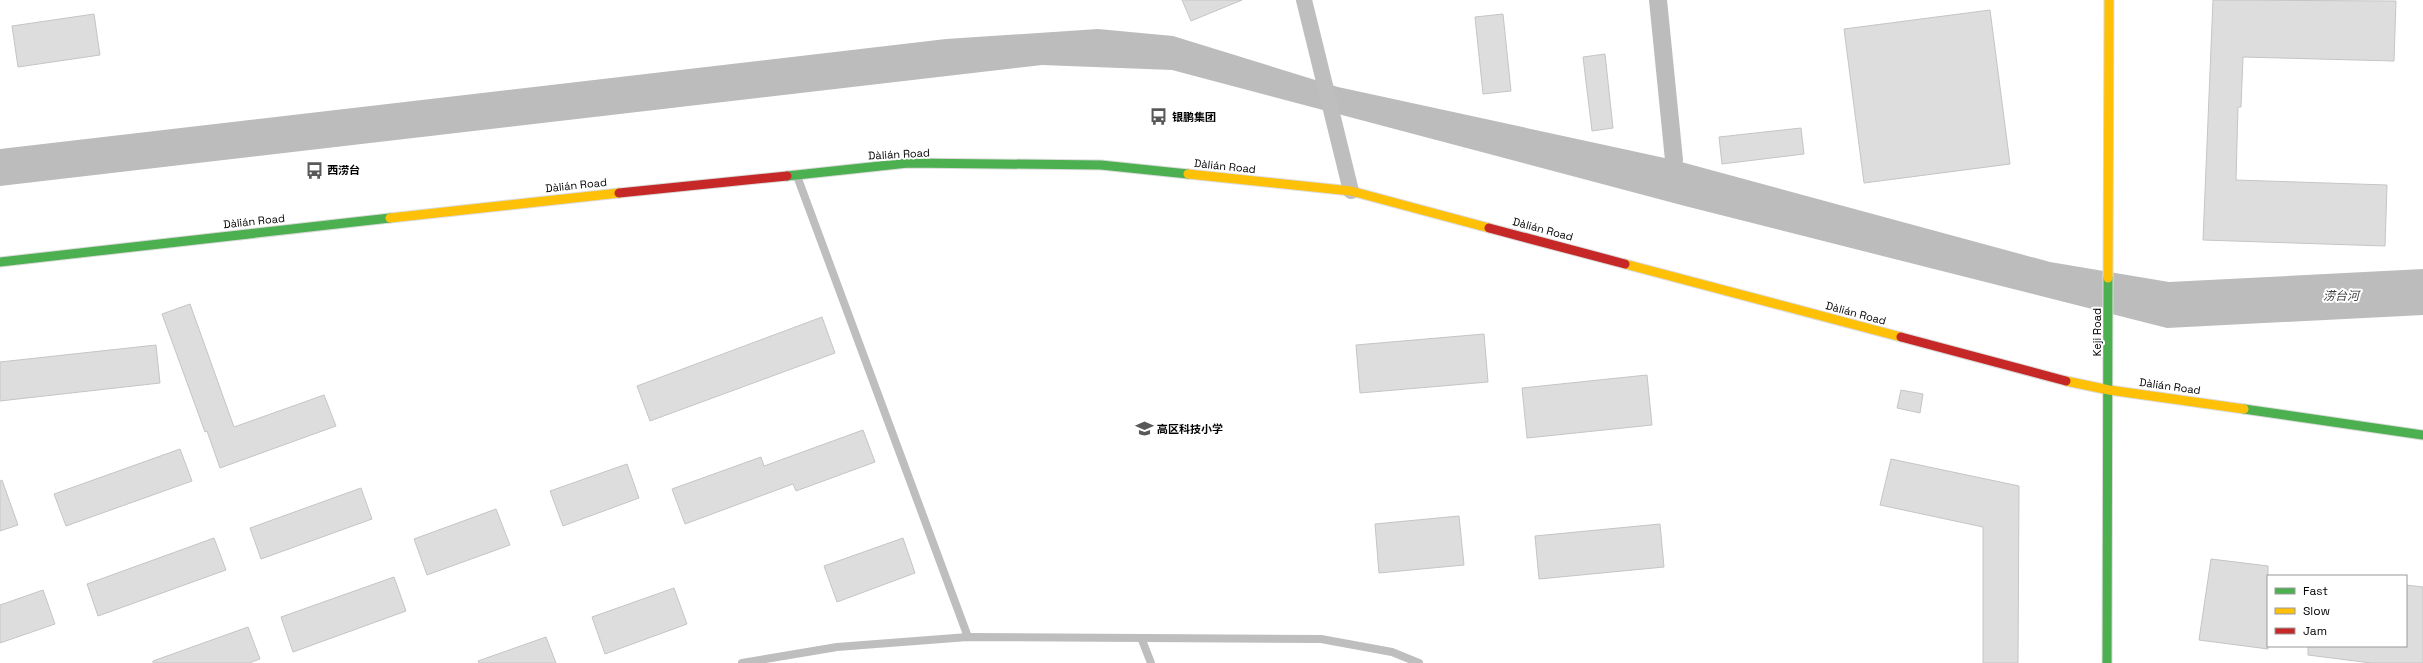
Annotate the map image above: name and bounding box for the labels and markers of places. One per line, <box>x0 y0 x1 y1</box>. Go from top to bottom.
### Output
bus stop icon: 银鹏集团 <box>1149 107 1169 127</box>
place label: 银鹏集团 <box>1172 110 1216 124</box>
bus stop icon: 西涝台 <box>304 160 324 180</box>
place label: 西涝台 <box>327 163 360 177</box>
school or university icon: 高区科技小学 <box>1134 419 1154 439</box>
place label: 高区科技小学 <box>1157 422 1223 436</box>

